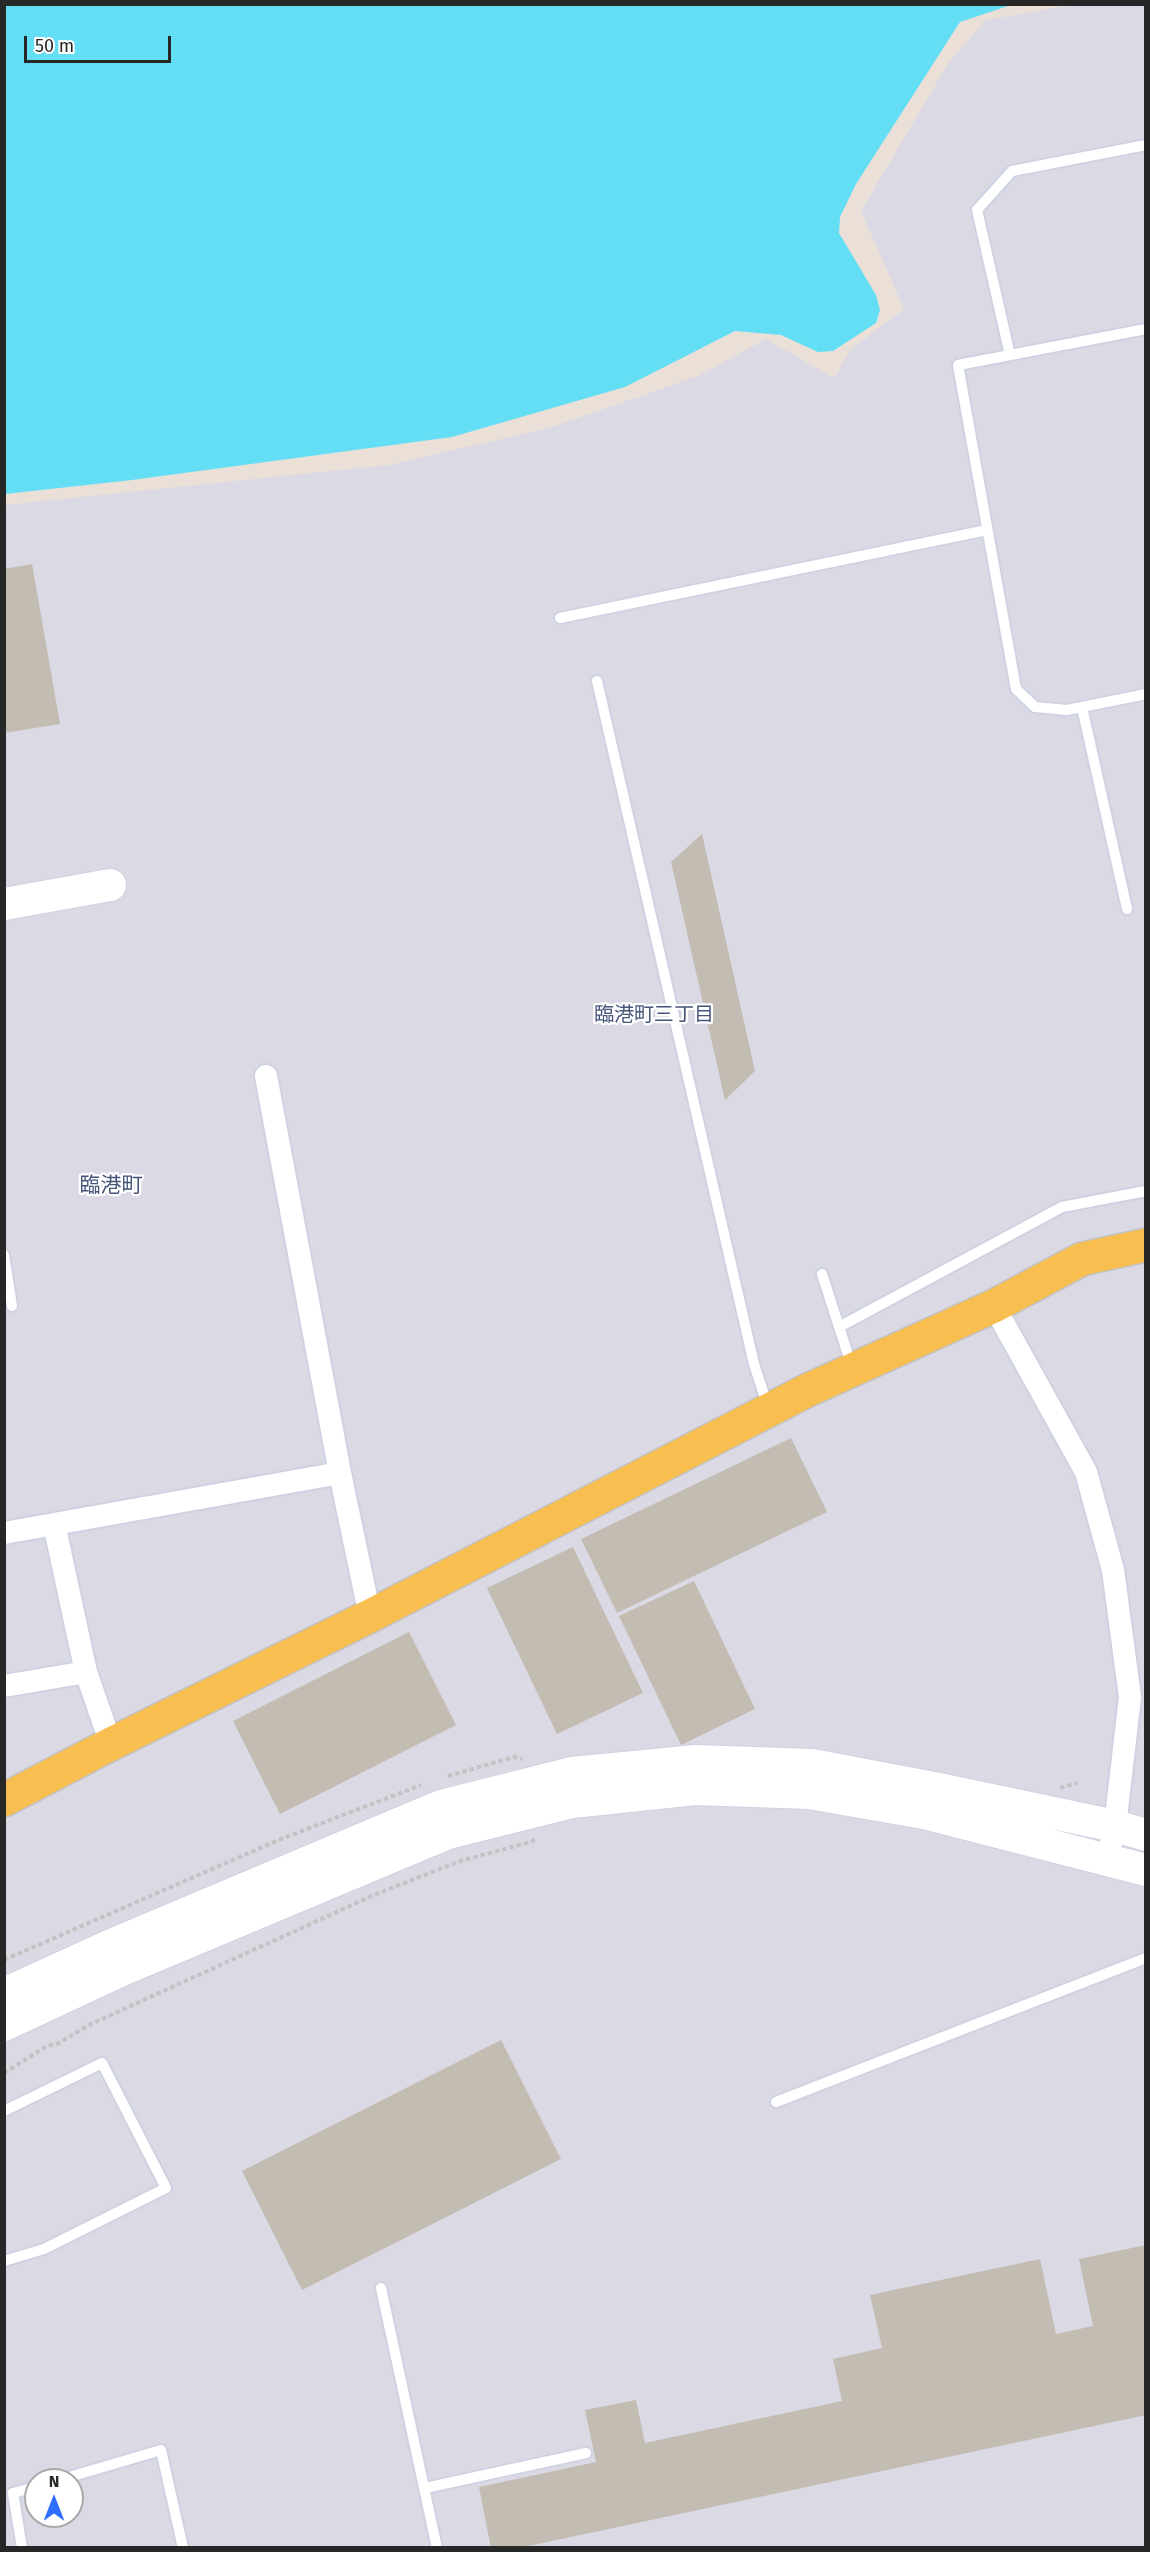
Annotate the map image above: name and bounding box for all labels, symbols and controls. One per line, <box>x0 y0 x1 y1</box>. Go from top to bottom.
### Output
scale bar <box>27 24 174 62</box>
text: 50 m <box>35 35 74 57</box>
district label: 臨港町三丁目 <box>594 1003 714 1027</box>
district label: 臨港町 <box>80 1173 142 1199</box>
north arrow <box>24 2468 84 2528</box>
text: N <box>49 2472 59 2491</box>

